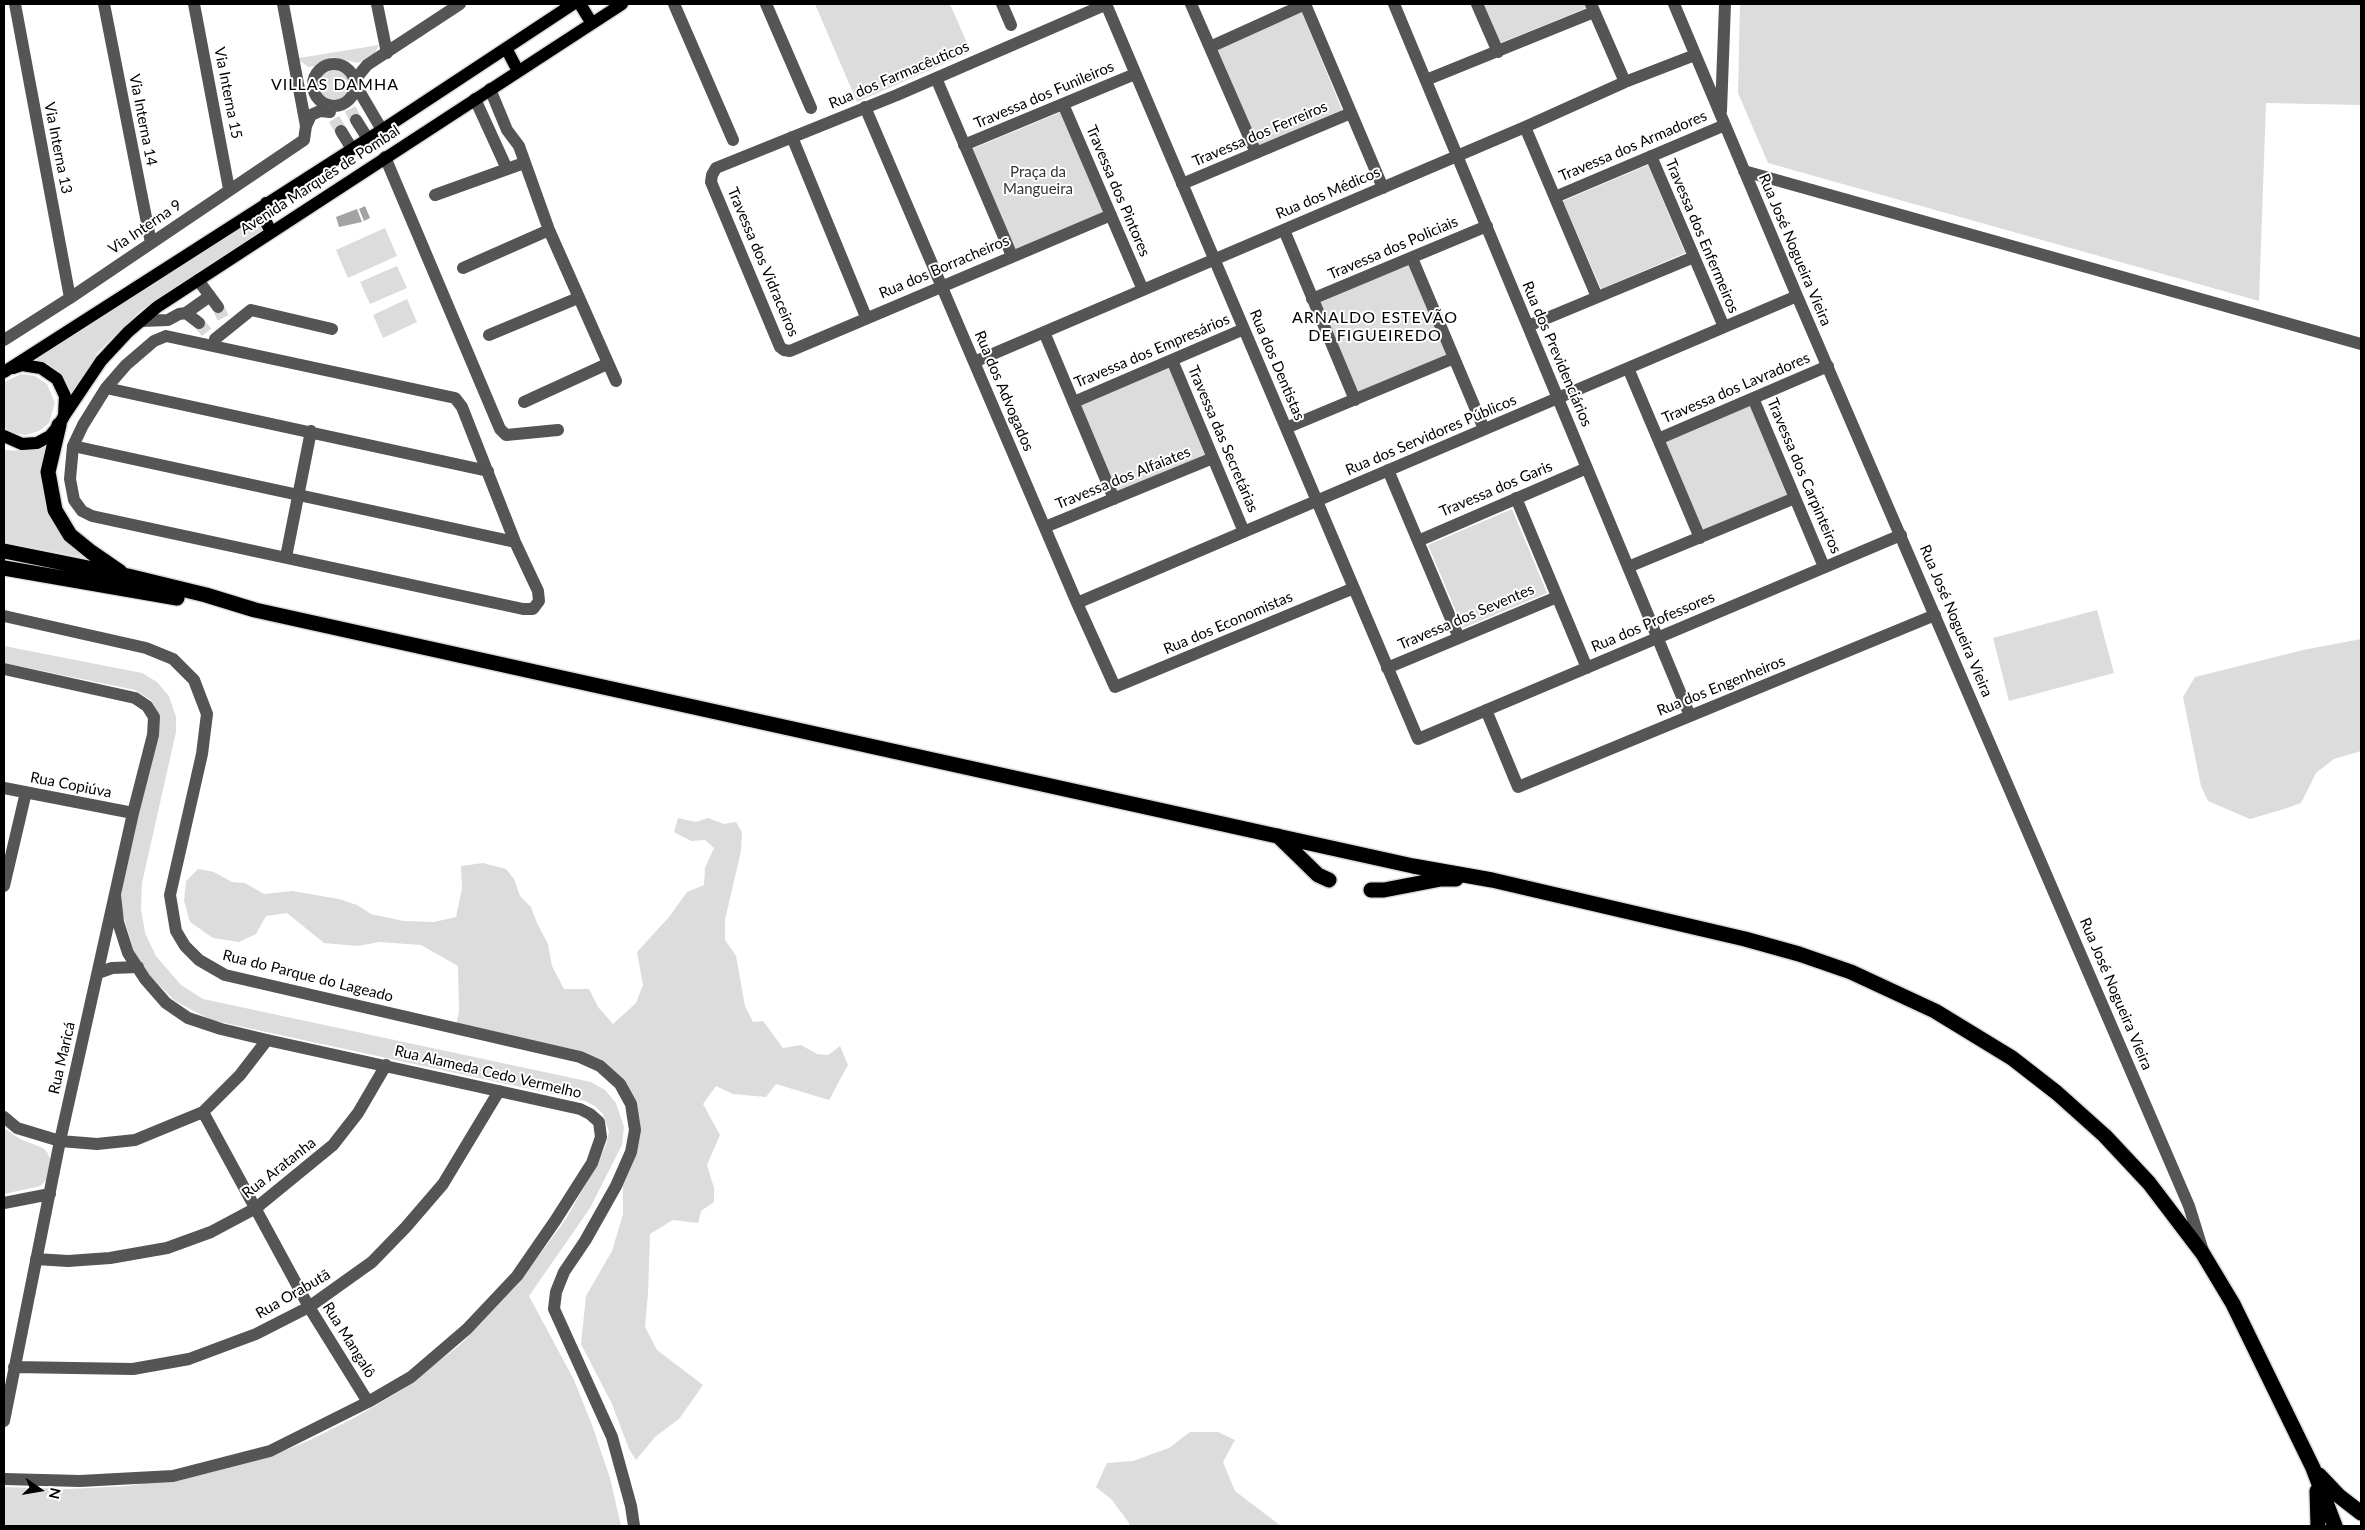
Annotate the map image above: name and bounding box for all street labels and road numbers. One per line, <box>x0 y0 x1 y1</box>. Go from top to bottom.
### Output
street label: Rua dos Farmacêuticos <box>826 37 972 113</box>
street label: Via Interna 15 <box>210 46 246 140</box>
street label: Travessa dos Funileiros <box>971 57 1117 133</box>
street label: Via Interna 14 <box>125 73 161 167</box>
street label: Travessa dos Ferreiros <box>1190 97 1330 171</box>
street label: Via Interna 13 <box>40 101 76 195</box>
street label: Travessa dos Armadores <box>1556 107 1710 185</box>
street label: Avenida Marquês de Pombal <box>237 122 403 238</box>
street label: Travessa dos Pintores <box>1082 123 1154 259</box>
street label: Travessa dos Enfermeiros <box>1661 156 1743 316</box>
street label: Rua dos Médicos <box>1273 163 1383 223</box>
street label: Rua José Nogueira Vieira <box>1755 171 1835 329</box>
street label: Travessa dos Vidraceiros <box>723 185 803 339</box>
street label: Via Interna 9 <box>105 196 185 258</box>
street label: Travessa dos Policiais <box>1325 212 1461 284</box>
street label: Rua dos Borracheiros <box>876 231 1012 303</box>
street label: Rua dos Previdenciários <box>1518 279 1596 429</box>
street label: Rua dos Dentistas <box>1246 307 1308 423</box>
street label: Travessa dos Empresários <box>1072 310 1232 392</box>
street label: Rua dos Advogados <box>971 328 1037 454</box>
street label: Travessa dos Lavradores <box>1659 349 1813 427</box>
street label: Travessa das Secretárias <box>1184 363 1262 515</box>
street label: Rua dos Servidores Públicos <box>1343 391 1519 479</box>
street label: Travessa dos Carpinteiros <box>1763 396 1845 556</box>
street label: Travessa dos Alfaiates <box>1053 443 1193 513</box>
street label: Travessa dos Garis <box>1437 457 1555 521</box>
street label: Rua José Nogueira Vieira <box>1916 542 1996 700</box>
street label: Travessa dos Seventes <box>1395 580 1537 654</box>
street label: Rua dos Economistas <box>1161 588 1295 658</box>
street label: Rua dos Professores <box>1589 588 1717 656</box>
street label: Rua dos Engenheiros <box>1654 652 1788 720</box>
street label: Rua Copiúva <box>29 768 113 802</box>
street label: Rua José Nogueira Vieira <box>2076 915 2156 1073</box>
street label: Rua do Parque do Lageado <box>221 946 395 1006</box>
street label: Rua Maricá <box>45 1020 79 1096</box>
street label: Rua Alameda Cedo Vermelho <box>393 1042 583 1102</box>
street label: Rua Aratanha <box>239 1134 319 1202</box>
street label: Rua Orabutã <box>253 1265 333 1323</box>
street label: Rua Mangalô <box>319 1299 379 1381</box>

